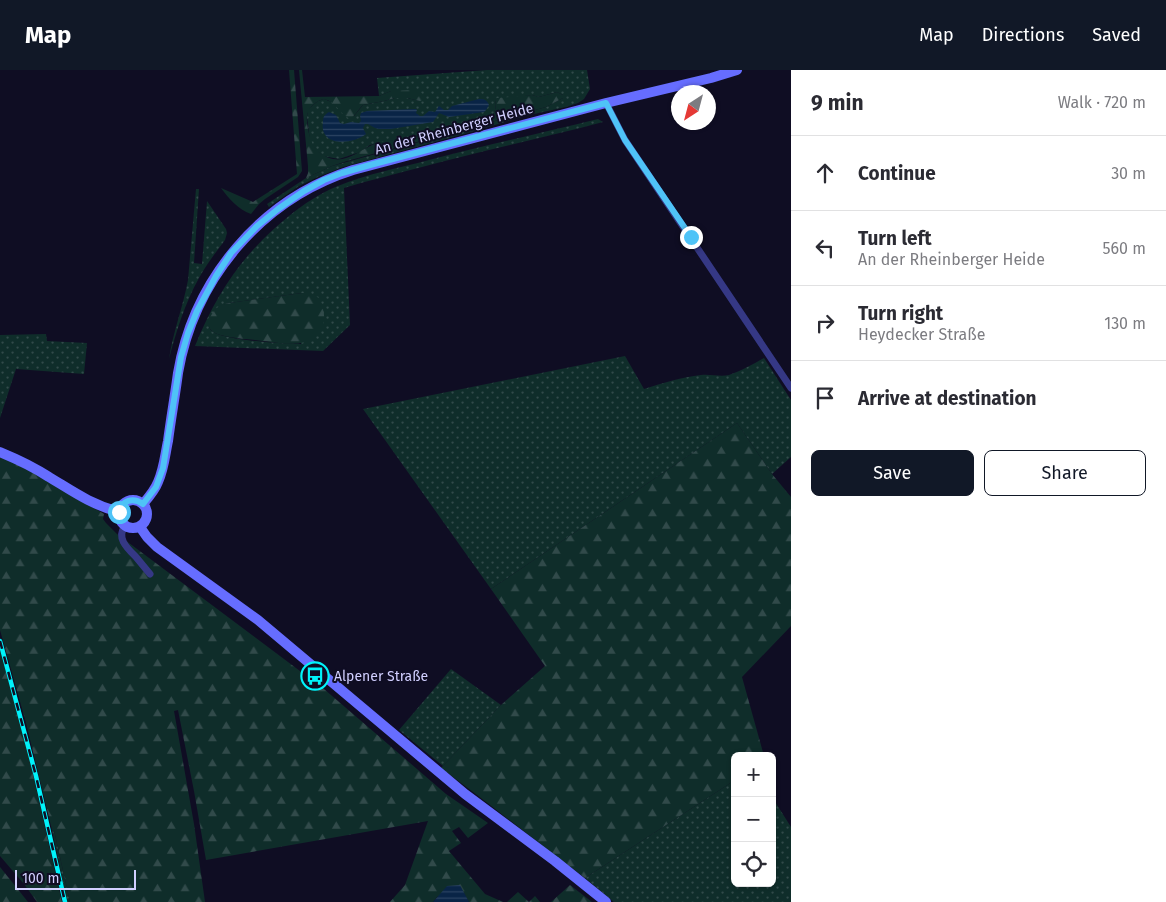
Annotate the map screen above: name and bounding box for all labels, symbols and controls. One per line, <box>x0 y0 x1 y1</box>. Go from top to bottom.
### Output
text: Map <box>25 21 71 49</box>
text: Map <box>919 24 954 46</box>
text: Directions <box>982 24 1064 46</box>
text: Saved <box>1092 24 1141 46</box>
north arrow <box>671 85 716 130</box>
text: 9 min <box>811 90 864 116</box>
text: Walk · 720 m <box>1058 93 1146 112</box>
street label: An der Rheinberger Heide <box>373 100 535 158</box>
icon: ahead <box>811 159 839 187</box>
text: Continue <box>858 162 936 185</box>
text: 30 m <box>1111 164 1146 183</box>
route end <box>680 226 703 249</box>
text: Turn left <box>858 227 932 250</box>
icon: left <box>811 234 839 262</box>
text: 560 m <box>1103 239 1146 258</box>
text: An der Rheinberger Heide <box>858 250 1045 269</box>
text: Turn right <box>858 302 943 325</box>
icon: right <box>811 309 839 337</box>
text: 130 m <box>1104 314 1146 333</box>
text: Heydecker Straße <box>858 325 986 344</box>
icon: arrive <box>811 384 839 412</box>
text: Arrive at destination <box>858 387 1037 410</box>
button: Save <box>811 450 974 496</box>
button: Share <box>984 450 1146 496</box>
route start <box>108 501 131 524</box>
bus stop icon: Alpener Straße <box>300 661 330 691</box>
place label: Alpener Straße <box>334 668 428 685</box>
map controls <box>731 752 776 887</box>
button: + <box>731 752 776 797</box>
button: − <box>731 797 776 842</box>
button: locate <box>731 842 776 887</box>
scale bar <box>15 867 136 890</box>
text: 100 m <box>22 870 59 887</box>

